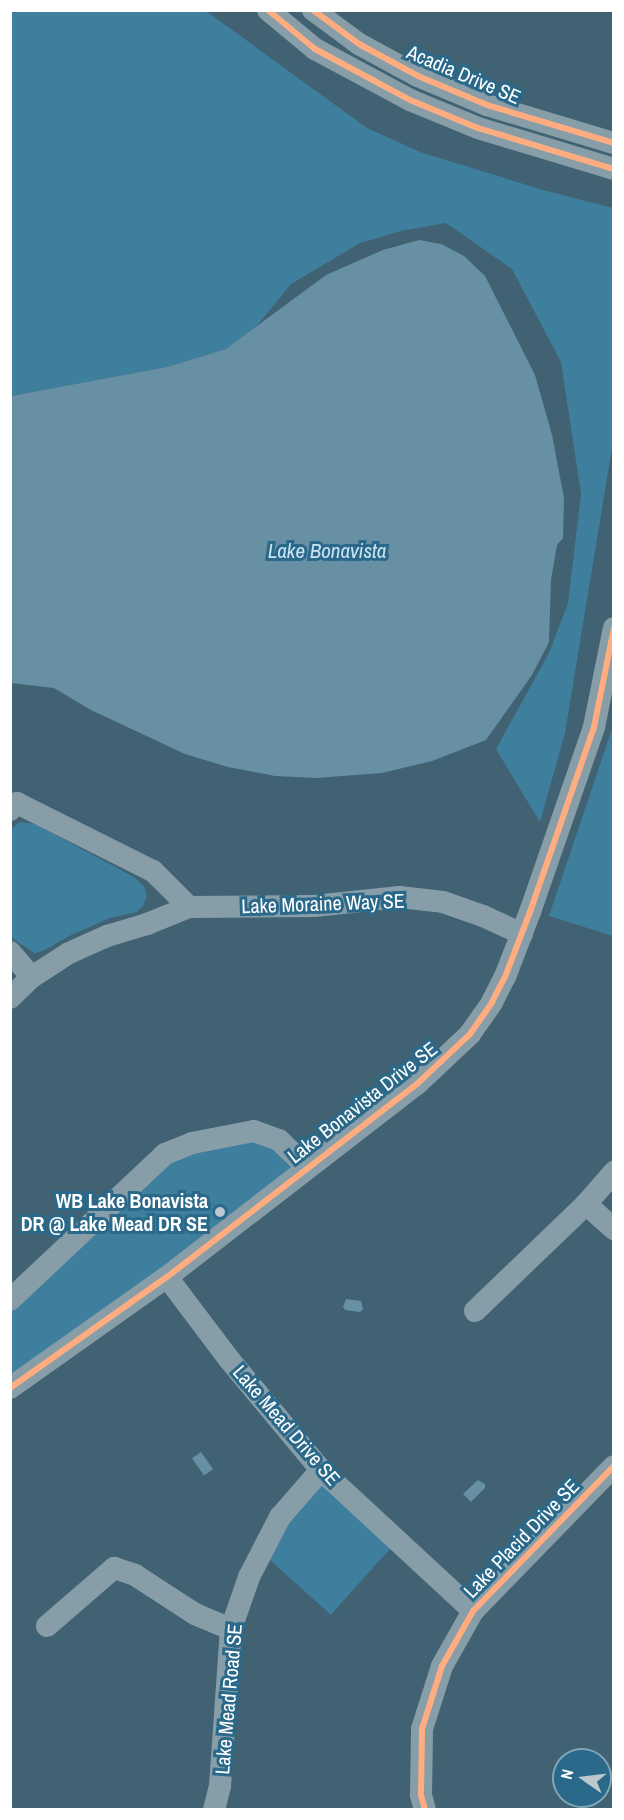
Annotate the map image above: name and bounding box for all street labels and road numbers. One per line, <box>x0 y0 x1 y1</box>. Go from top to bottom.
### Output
street label: Acadia Drive SE <box>404 39 524 109</box>
street label: Lake Moraine Way SE <box>241 888 405 918</box>
street label: Lake Bonavista Drive SE <box>282 1036 442 1168</box>
street label: Lake Mead Drive SE <box>228 1360 346 1490</box>
street label: Lake Placid Drive SE <box>458 1474 584 1602</box>
street label: Lake Mead Road SE <box>209 1623 247 1775</box>

